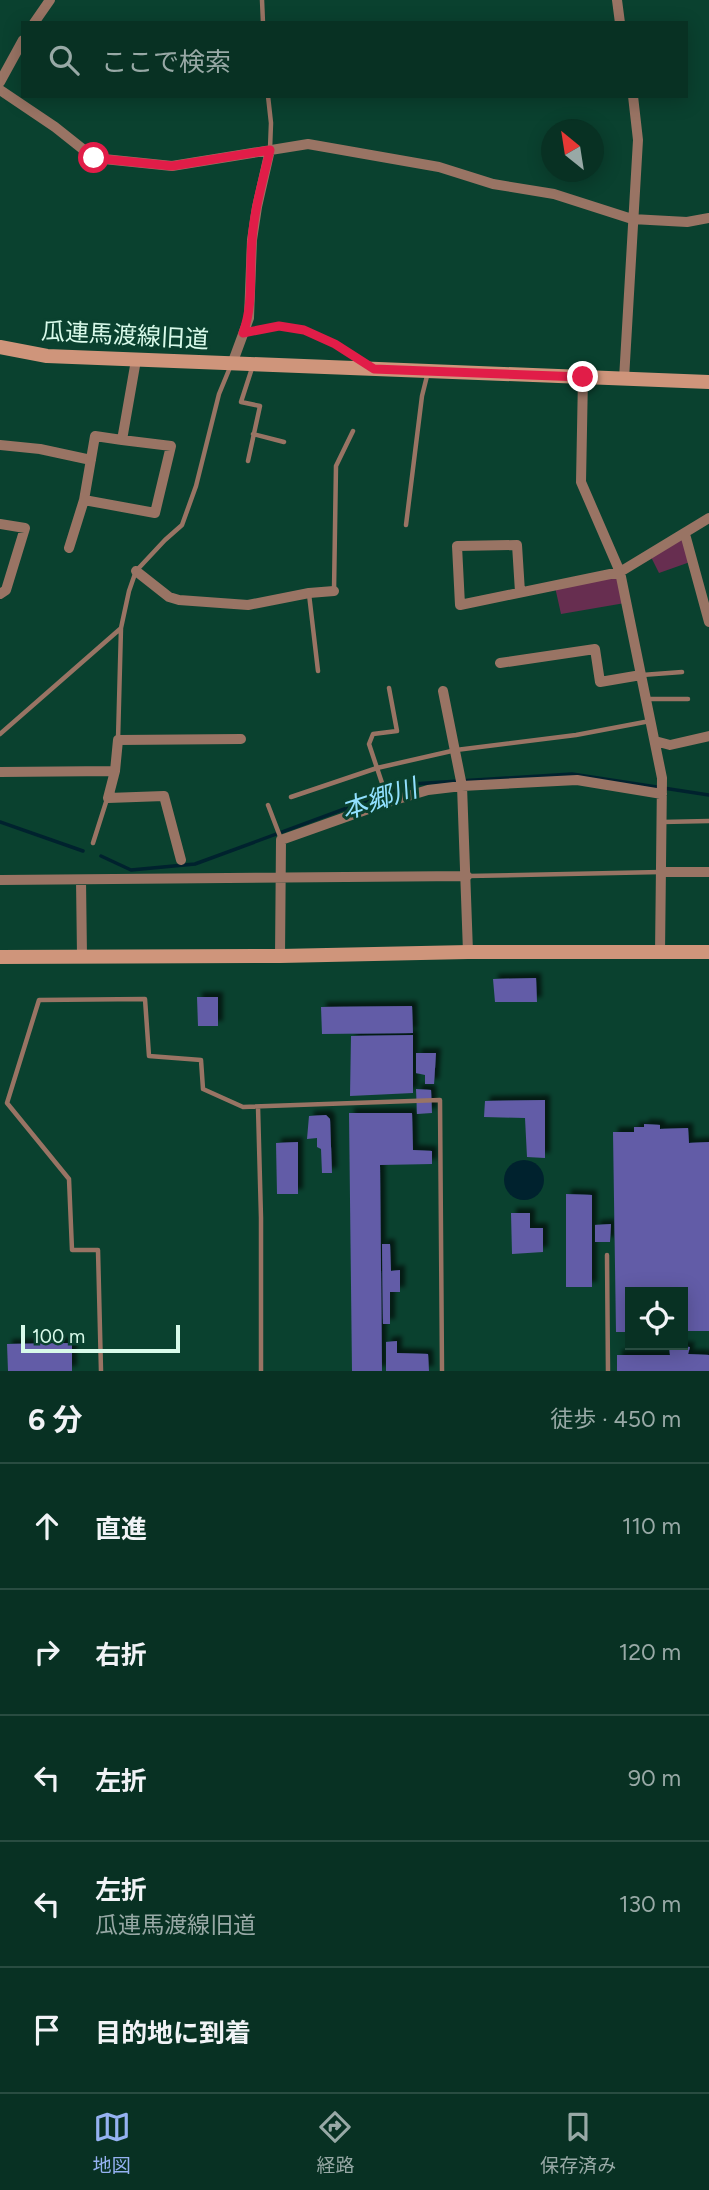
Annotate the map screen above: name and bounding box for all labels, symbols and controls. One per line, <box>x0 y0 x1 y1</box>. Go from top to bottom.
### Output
search box <box>21 21 688 98</box>
icon: search <box>45 41 83 79</box>
text: ここで検索 <box>101 46 231 78</box>
north arrow <box>541 119 604 182</box>
route start <box>78 142 109 173</box>
street label: 瓜連馬渡線旧道 <box>40 316 210 354</box>
route end <box>567 361 598 392</box>
water label: 本郷川 <box>337 771 424 826</box>
map controls <box>625 1287 688 1350</box>
button: locate <box>625 1287 688 1350</box>
scale bar <box>21 1322 180 1354</box>
text: 100 m <box>32 1325 85 1348</box>
text: 6 分 <box>28 1401 83 1438</box>
text: 徒歩 · 450 m <box>550 1405 681 1433</box>
icon: ahead <box>28 1507 66 1545</box>
text: 110 m <box>622 1512 681 1540</box>
text: 直進 <box>95 1513 147 1545</box>
icon: right <box>28 1633 66 1671</box>
text: 120 m <box>619 1638 681 1666</box>
text: 右折 <box>95 1639 147 1671</box>
icon: left <box>28 1759 66 1797</box>
text: 90 m <box>628 1764 681 1792</box>
text: 左折 <box>95 1765 147 1797</box>
text: 左折 <box>95 1874 147 1906</box>
icon: left <box>28 1885 66 1923</box>
text: 130 m <box>619 1890 681 1918</box>
text: 瓜連馬渡線旧道 <box>95 1911 256 1939</box>
icon: arrive <box>28 2011 66 2049</box>
text: 目的地に到着 <box>95 2017 251 2049</box>
tab: 地図 <box>93 2108 131 2177</box>
tab: 経路 <box>316 2108 354 2177</box>
tab: 保存済み <box>540 2108 616 2177</box>

